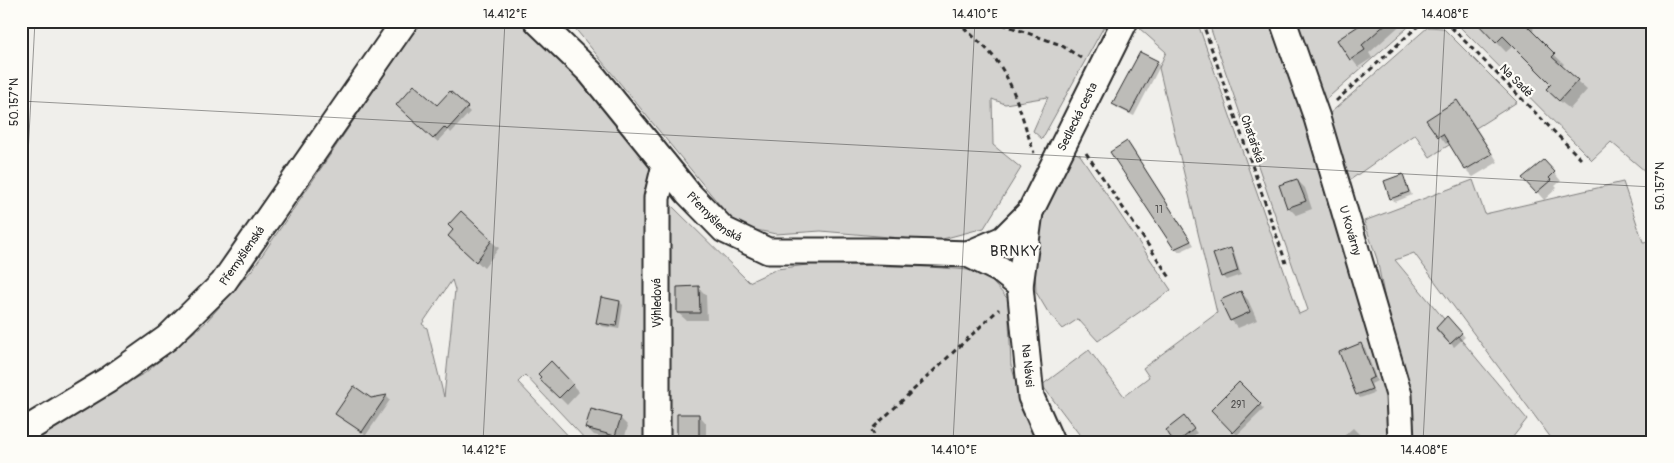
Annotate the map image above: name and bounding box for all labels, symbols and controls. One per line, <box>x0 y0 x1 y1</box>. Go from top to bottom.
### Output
text: 14.412°E <box>483 7 527 22</box>
text: 14.410°E <box>952 7 998 22</box>
text: 14.408°E <box>1422 7 1468 22</box>
street label: Na Sadě <box>1496 61 1536 101</box>
text: 50.157°N <box>7 78 22 126</box>
street label: Sedlecká cesta <box>1054 80 1101 154</box>
street label: Chatařská <box>1237 113 1267 165</box>
text: 50.157°N <box>1653 162 1668 210</box>
street label: Přemyšlenská <box>683 189 745 245</box>
house number: 11 <box>1155 204 1163 216</box>
street label: U Kovárny <box>1336 204 1365 257</box>
street label: Přemyšlenská <box>216 223 268 288</box>
district label: BRNKY <box>990 242 1040 261</box>
street label: Výhledová <box>650 278 665 328</box>
street label: Na Návsi <box>1018 343 1037 388</box>
house number: 291 <box>1231 399 1245 411</box>
text: 14.412°E <box>462 443 506 458</box>
text: 14.410°E <box>931 443 977 458</box>
text: 14.408°E <box>1401 443 1447 458</box>

